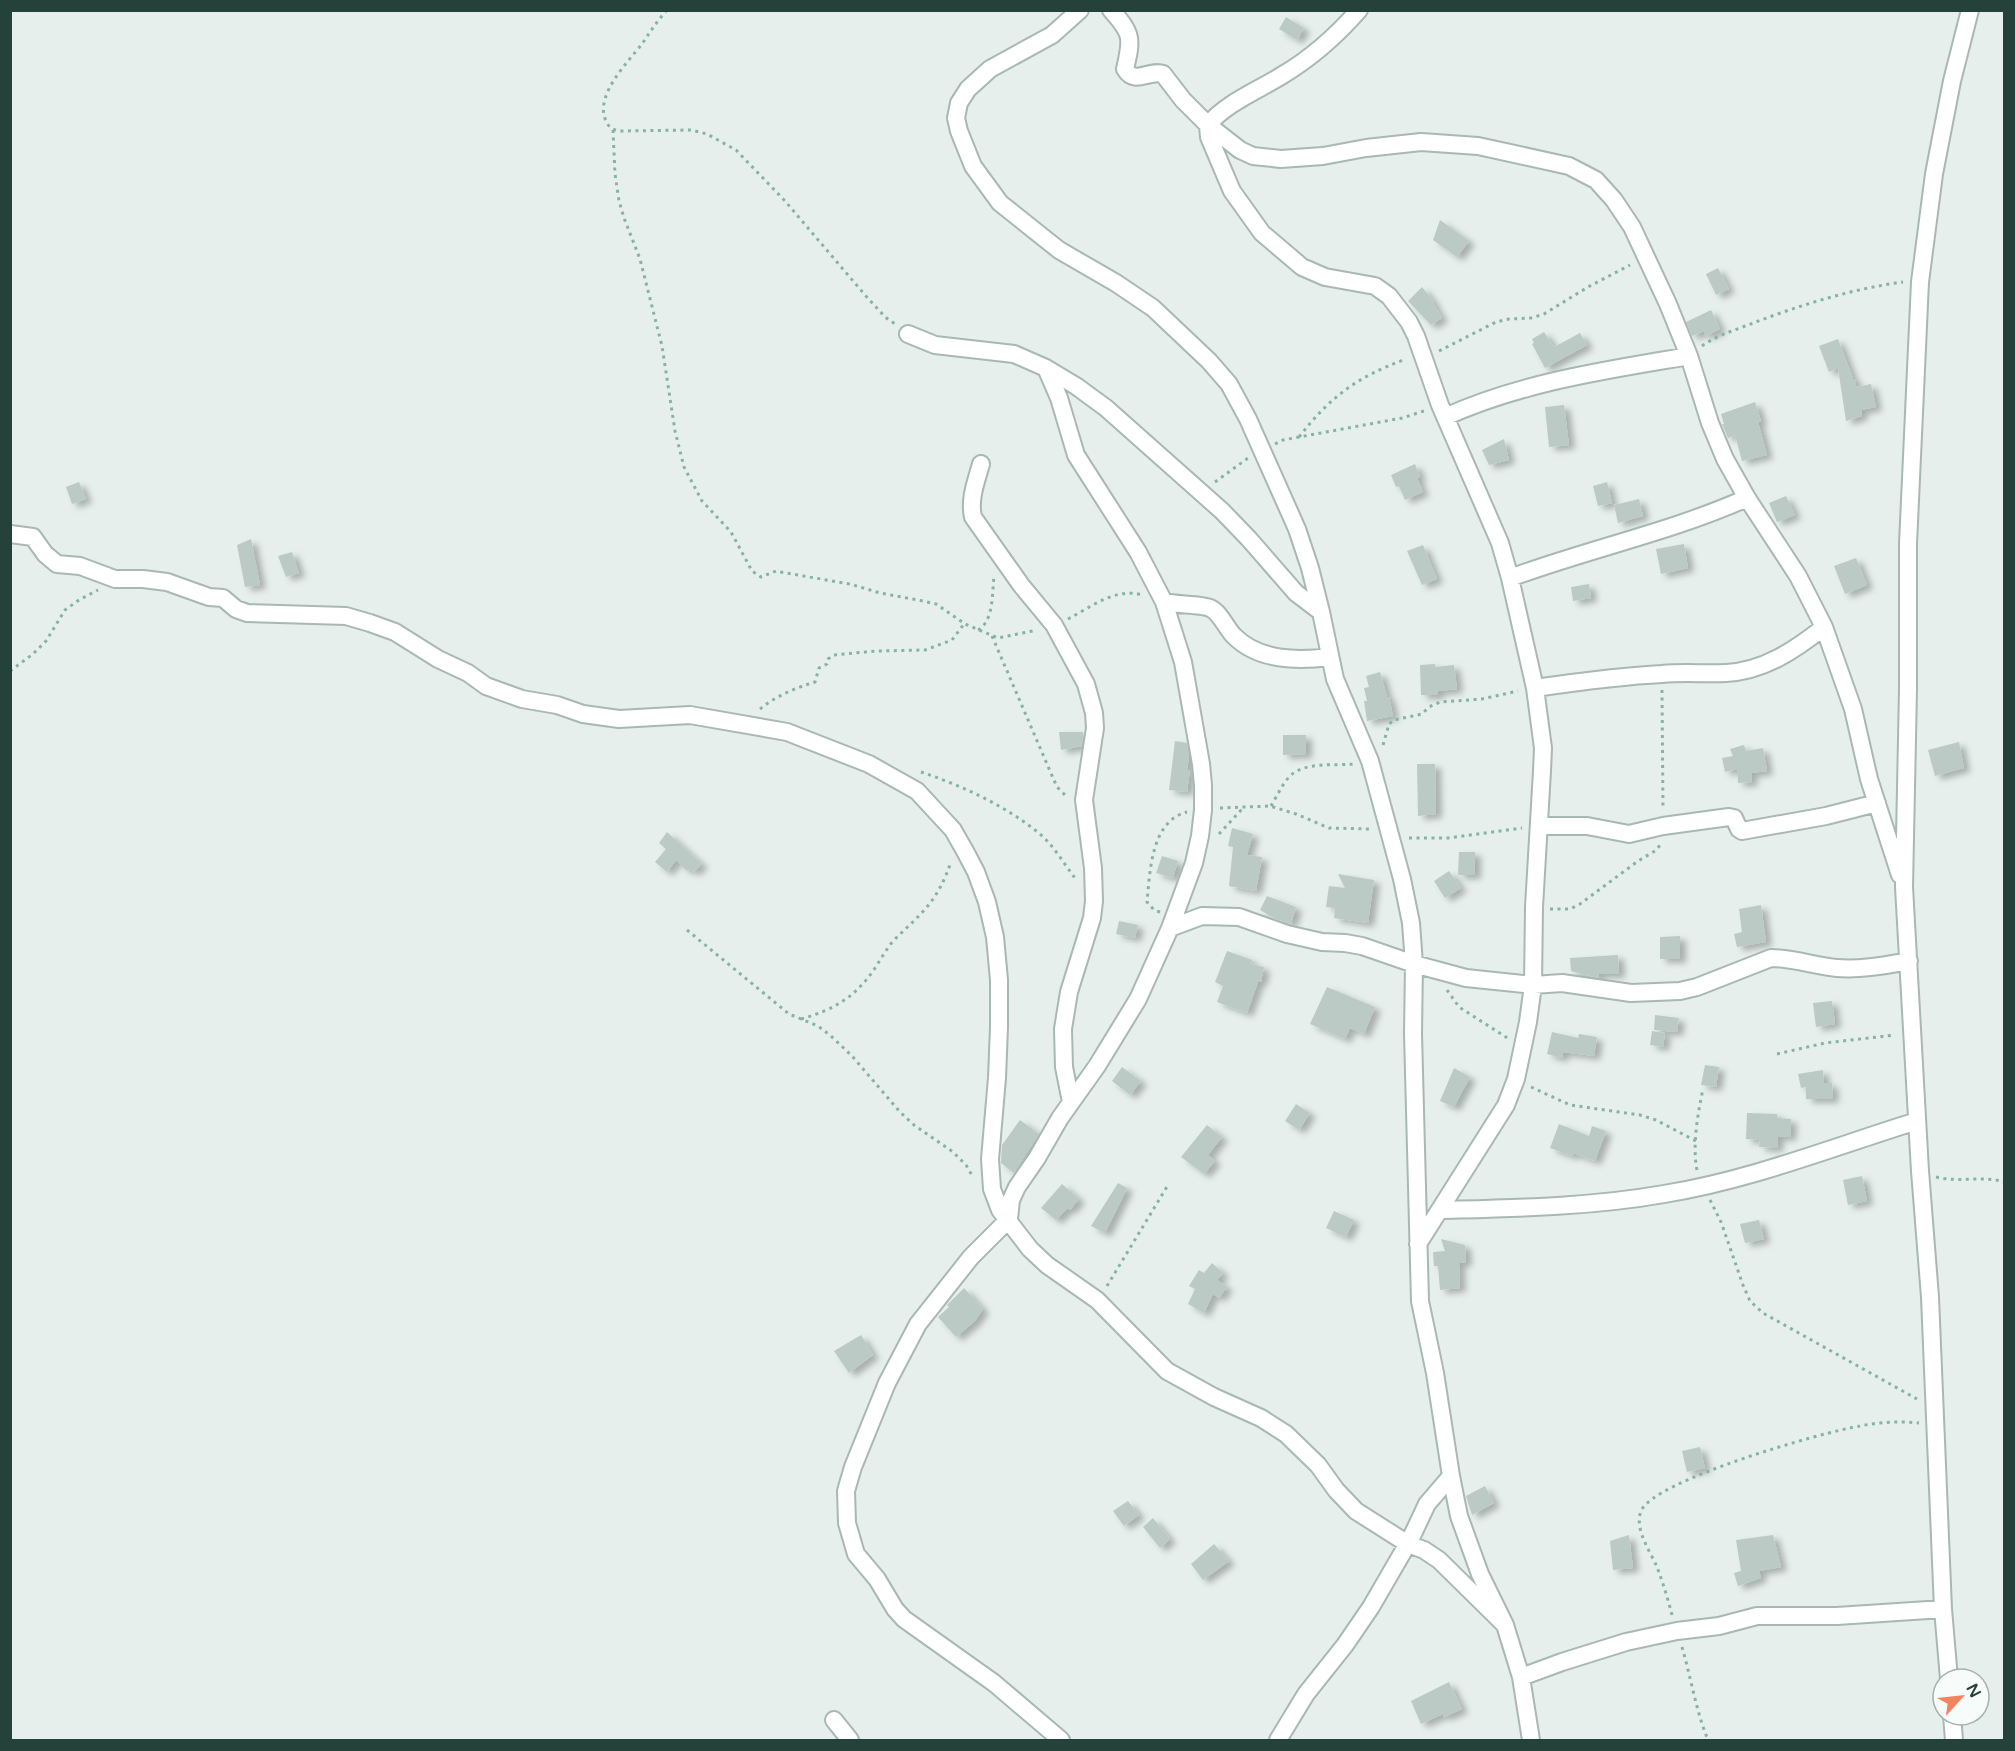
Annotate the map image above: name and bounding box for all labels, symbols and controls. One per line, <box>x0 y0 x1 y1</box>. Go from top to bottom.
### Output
north arrow <box>1931 1667 1991 1727</box>
text: N <box>1962 1680 1985 1701</box>

